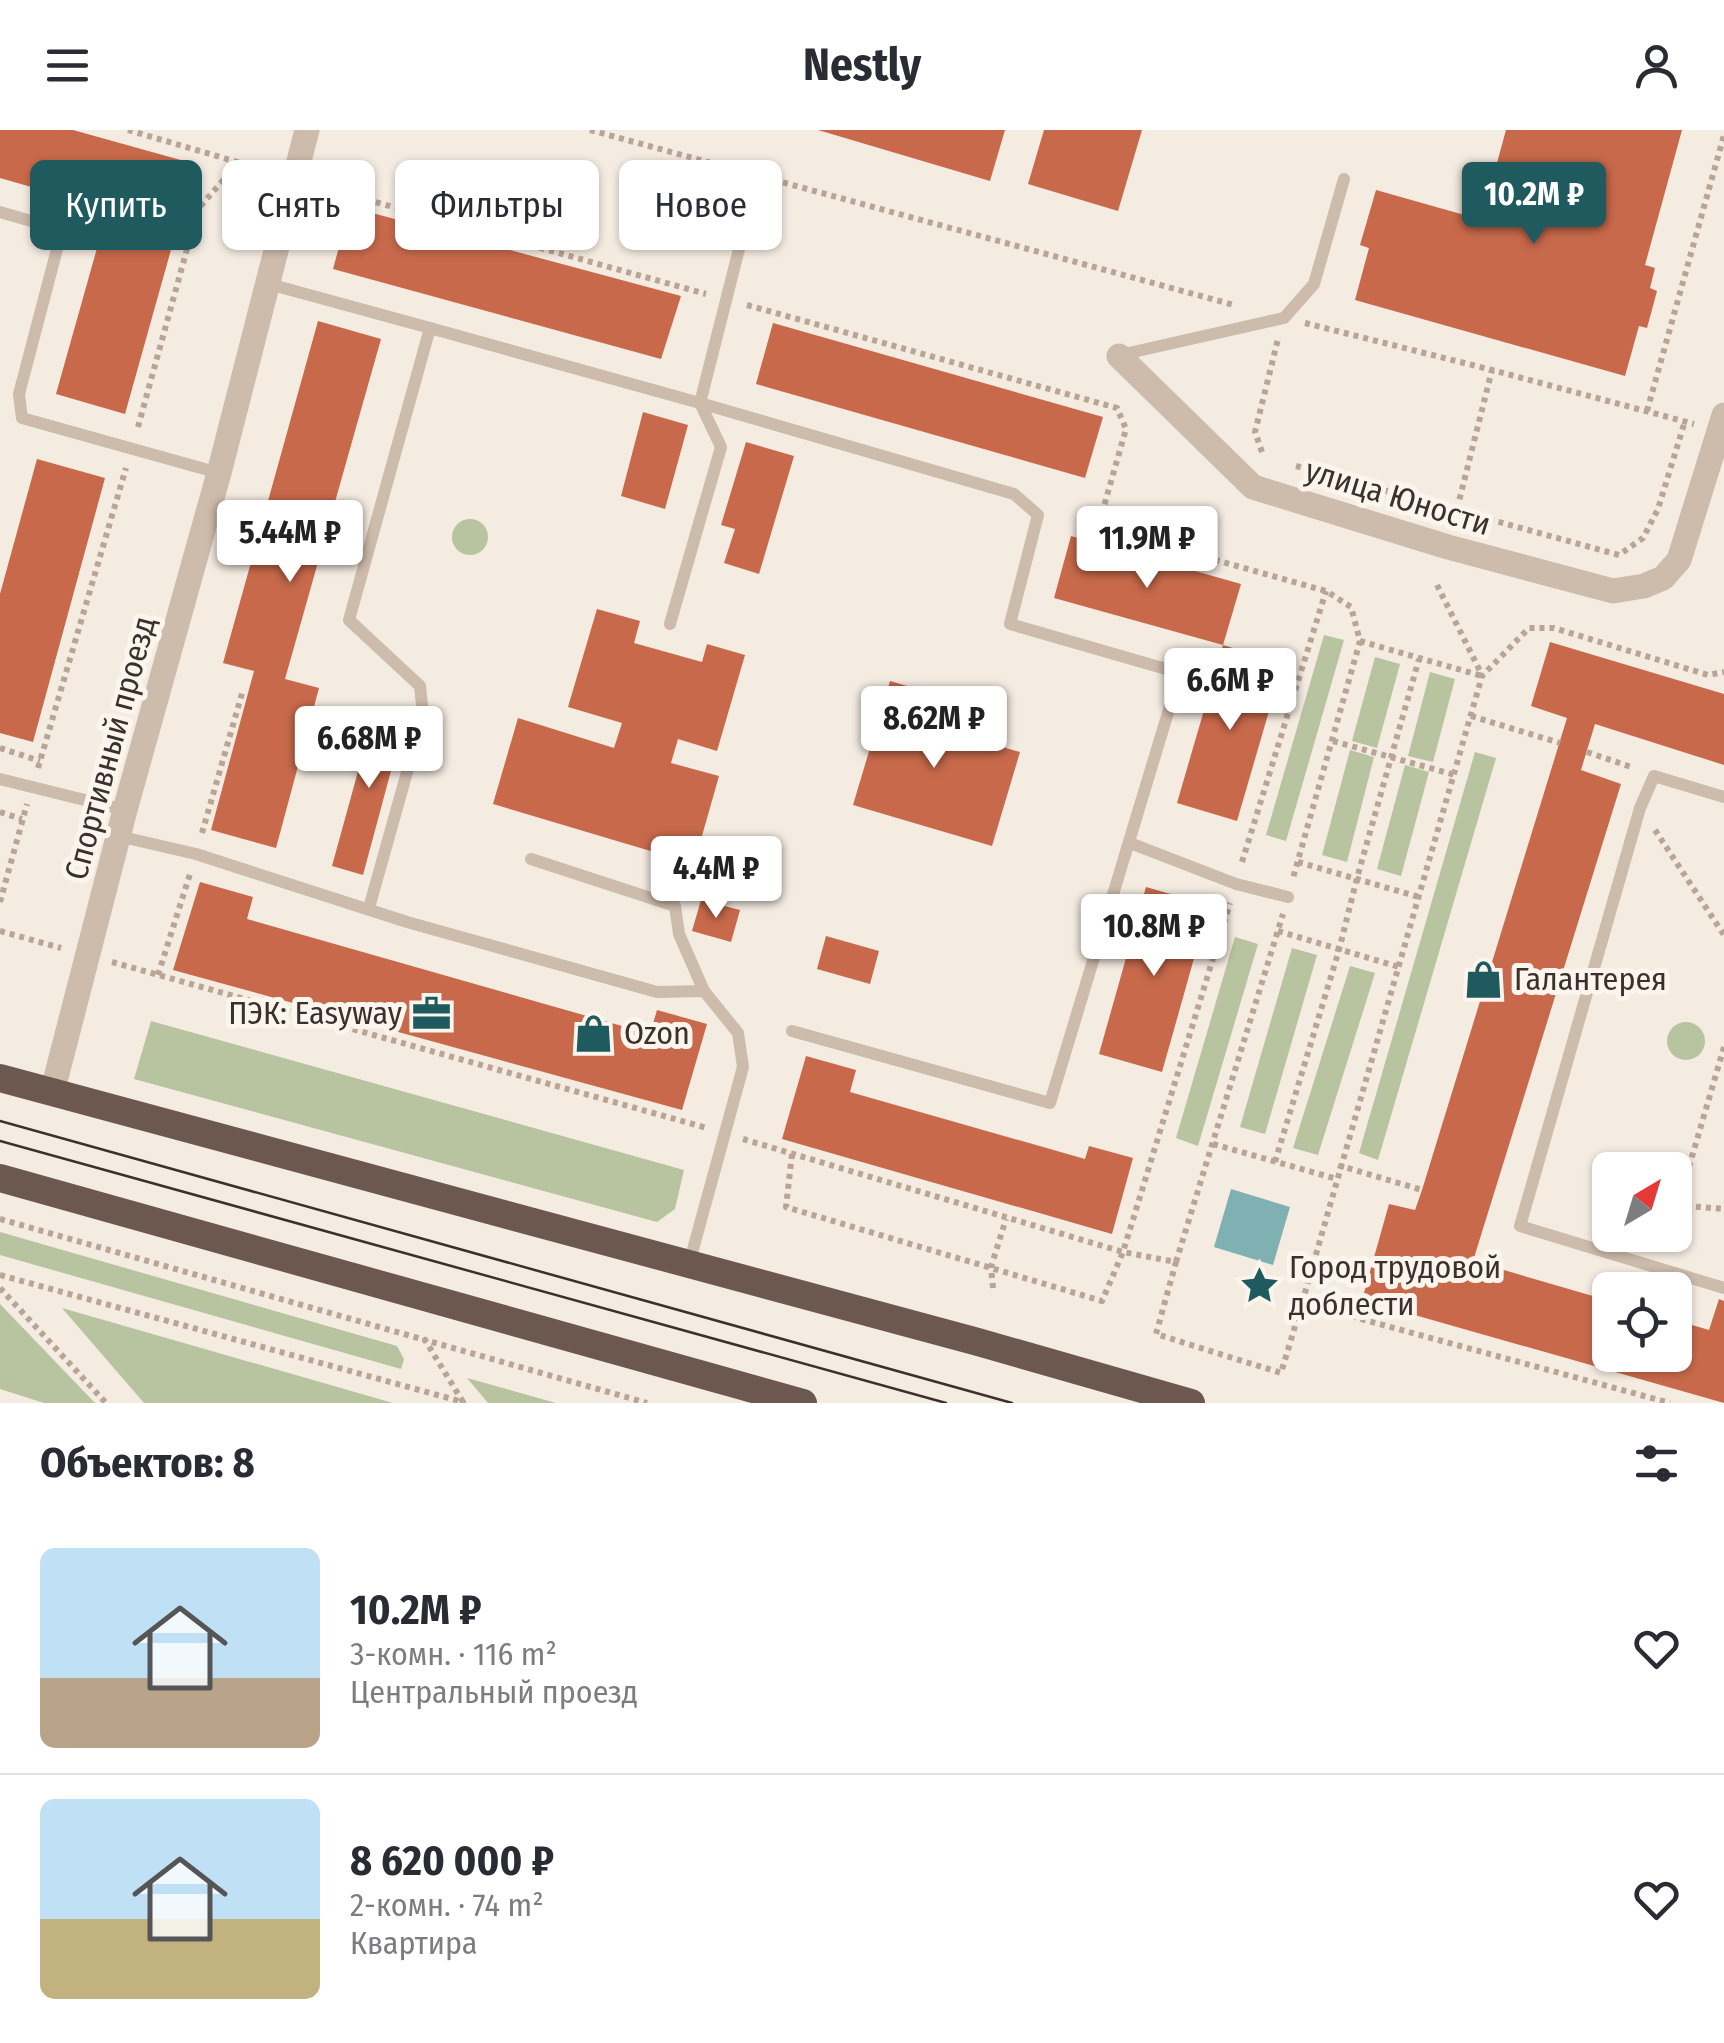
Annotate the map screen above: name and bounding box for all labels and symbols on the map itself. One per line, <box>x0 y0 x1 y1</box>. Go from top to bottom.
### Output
pin: 10.2M ₽ <box>1442 162 1626 247</box>
street label: улица Юности <box>1301 451 1495 543</box>
pin: 5.44M ₽ <box>198 500 382 585</box>
pin: 11.9M ₽ <box>1055 506 1239 591</box>
street label: Спортивный проезд <box>57 612 163 884</box>
pin: 6.6M ₽ <box>1149 648 1311 733</box>
pin: 8.62M ₽ <box>842 686 1026 771</box>
pin: 6.68M ₽ <box>277 706 461 791</box>
pin: 4.4M ₽ <box>635 836 797 921</box>
pin: 10.8M ₽ <box>1062 894 1246 979</box>
shop icon: Галантерея <box>1463 958 1505 1000</box>
place label: Галантерея <box>1514 960 1667 998</box>
office icon: ПЭК: Easyway <box>411 992 453 1034</box>
place label: ПЭК: Easyway <box>228 994 403 1032</box>
shop icon: Ozon <box>573 1012 615 1054</box>
place label: Ozon <box>624 1014 690 1052</box>
north arrow <box>1592 1152 1692 1252</box>
place label: Город трудовой доблести <box>1289 1248 1501 1323</box>
place icon: Город трудовой доблести <box>1238 1264 1280 1306</box>

